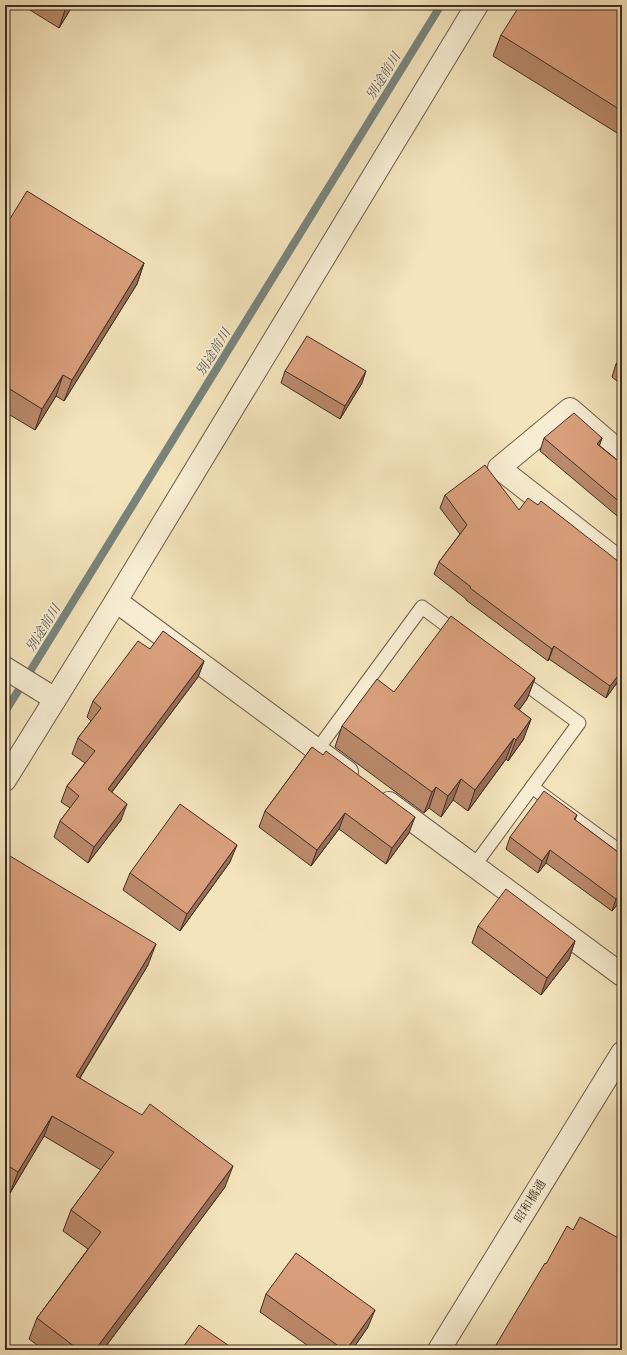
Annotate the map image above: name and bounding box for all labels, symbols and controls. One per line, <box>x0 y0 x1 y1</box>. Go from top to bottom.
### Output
water label: 別途前川 <box>362 48 405 103</box>
water label: 別途前川 <box>192 324 235 379</box>
water label: 別途前川 <box>22 600 65 655</box>
street label: 昭和橋通 <box>510 1176 550 1226</box>

